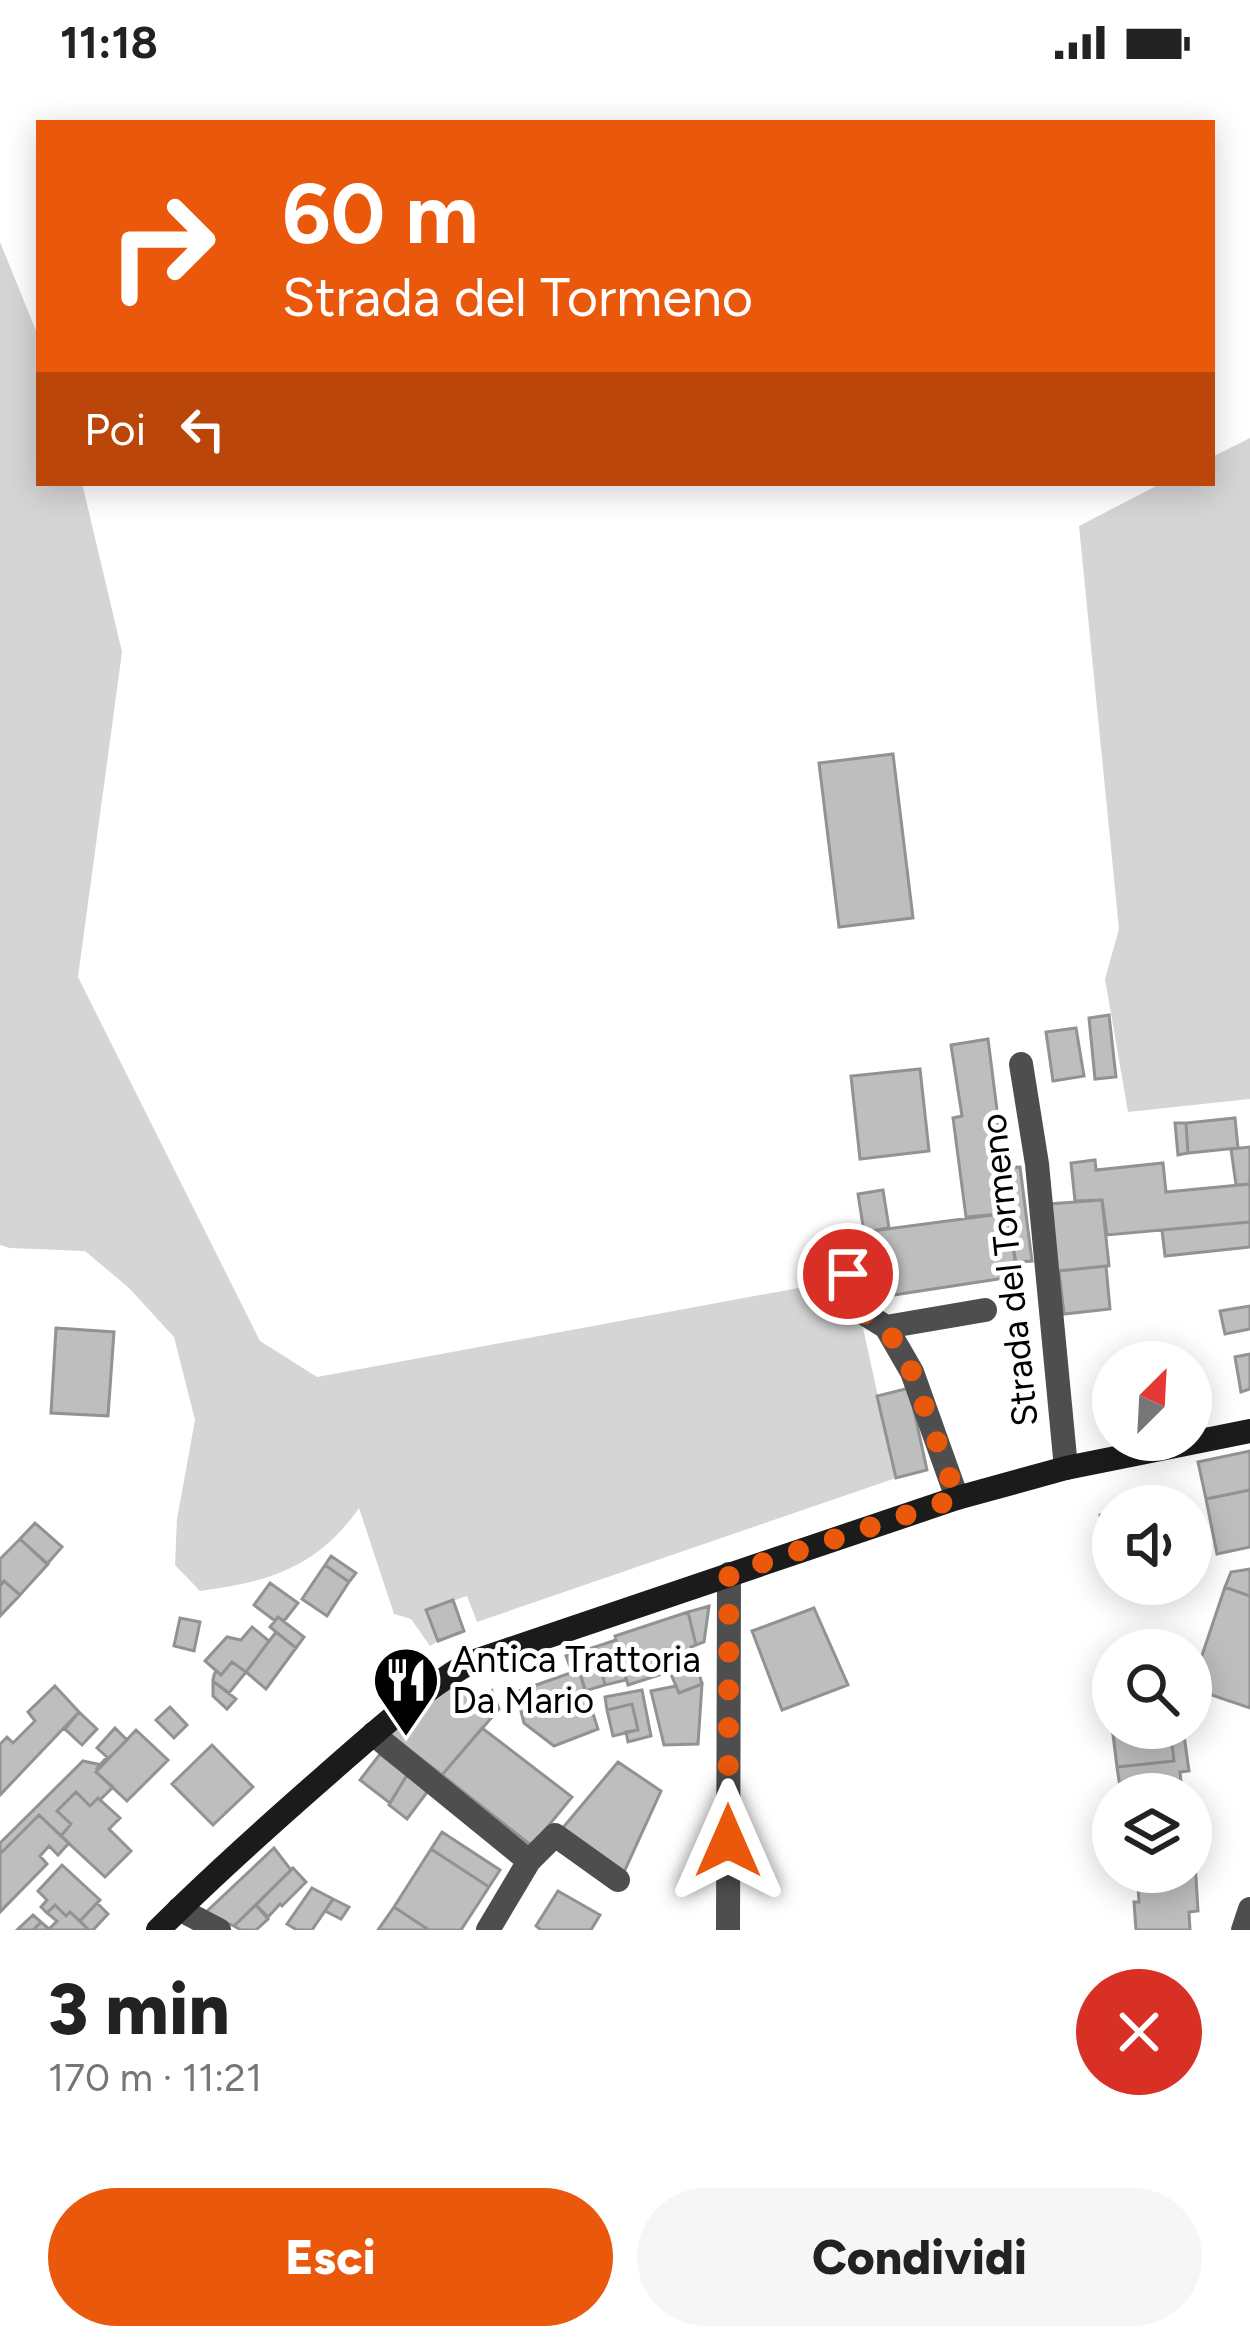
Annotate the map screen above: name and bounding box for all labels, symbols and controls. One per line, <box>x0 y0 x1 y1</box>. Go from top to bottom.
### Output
text: 11:18 <box>60 15 158 69</box>
text: 60 m <box>282 163 478 264</box>
icon: right <box>84 168 240 324</box>
text: Strada del Tormeno <box>282 265 753 330</box>
icon: left <box>170 396 236 462</box>
text: Poi <box>84 402 146 456</box>
street label: Strada del Tormeno <box>971 1112 1047 1428</box>
pin <box>797 1223 899 1325</box>
icon: arrive <box>815 1241 881 1307</box>
north arrow <box>1092 1341 1212 1461</box>
map controls <box>1092 1341 1212 1893</box>
button: sound <box>1092 1485 1212 1605</box>
button: search <box>1092 1629 1212 1749</box>
place label: Antica Trattoria Da Mario <box>452 1638 701 1722</box>
restaurant icon: Antica Trattoria Da Mario <box>371 1645 441 1739</box>
button: layers <box>1092 1773 1212 1893</box>
position arrow <box>665 1778 791 1904</box>
text: 3 min <box>48 1966 230 2052</box>
button: close <box>1076 1969 1202 2095</box>
text: 170 m · 11:21 <box>48 2054 262 2101</box>
button: Esci <box>48 2188 613 2326</box>
button: Condividi <box>637 2188 1202 2326</box>

